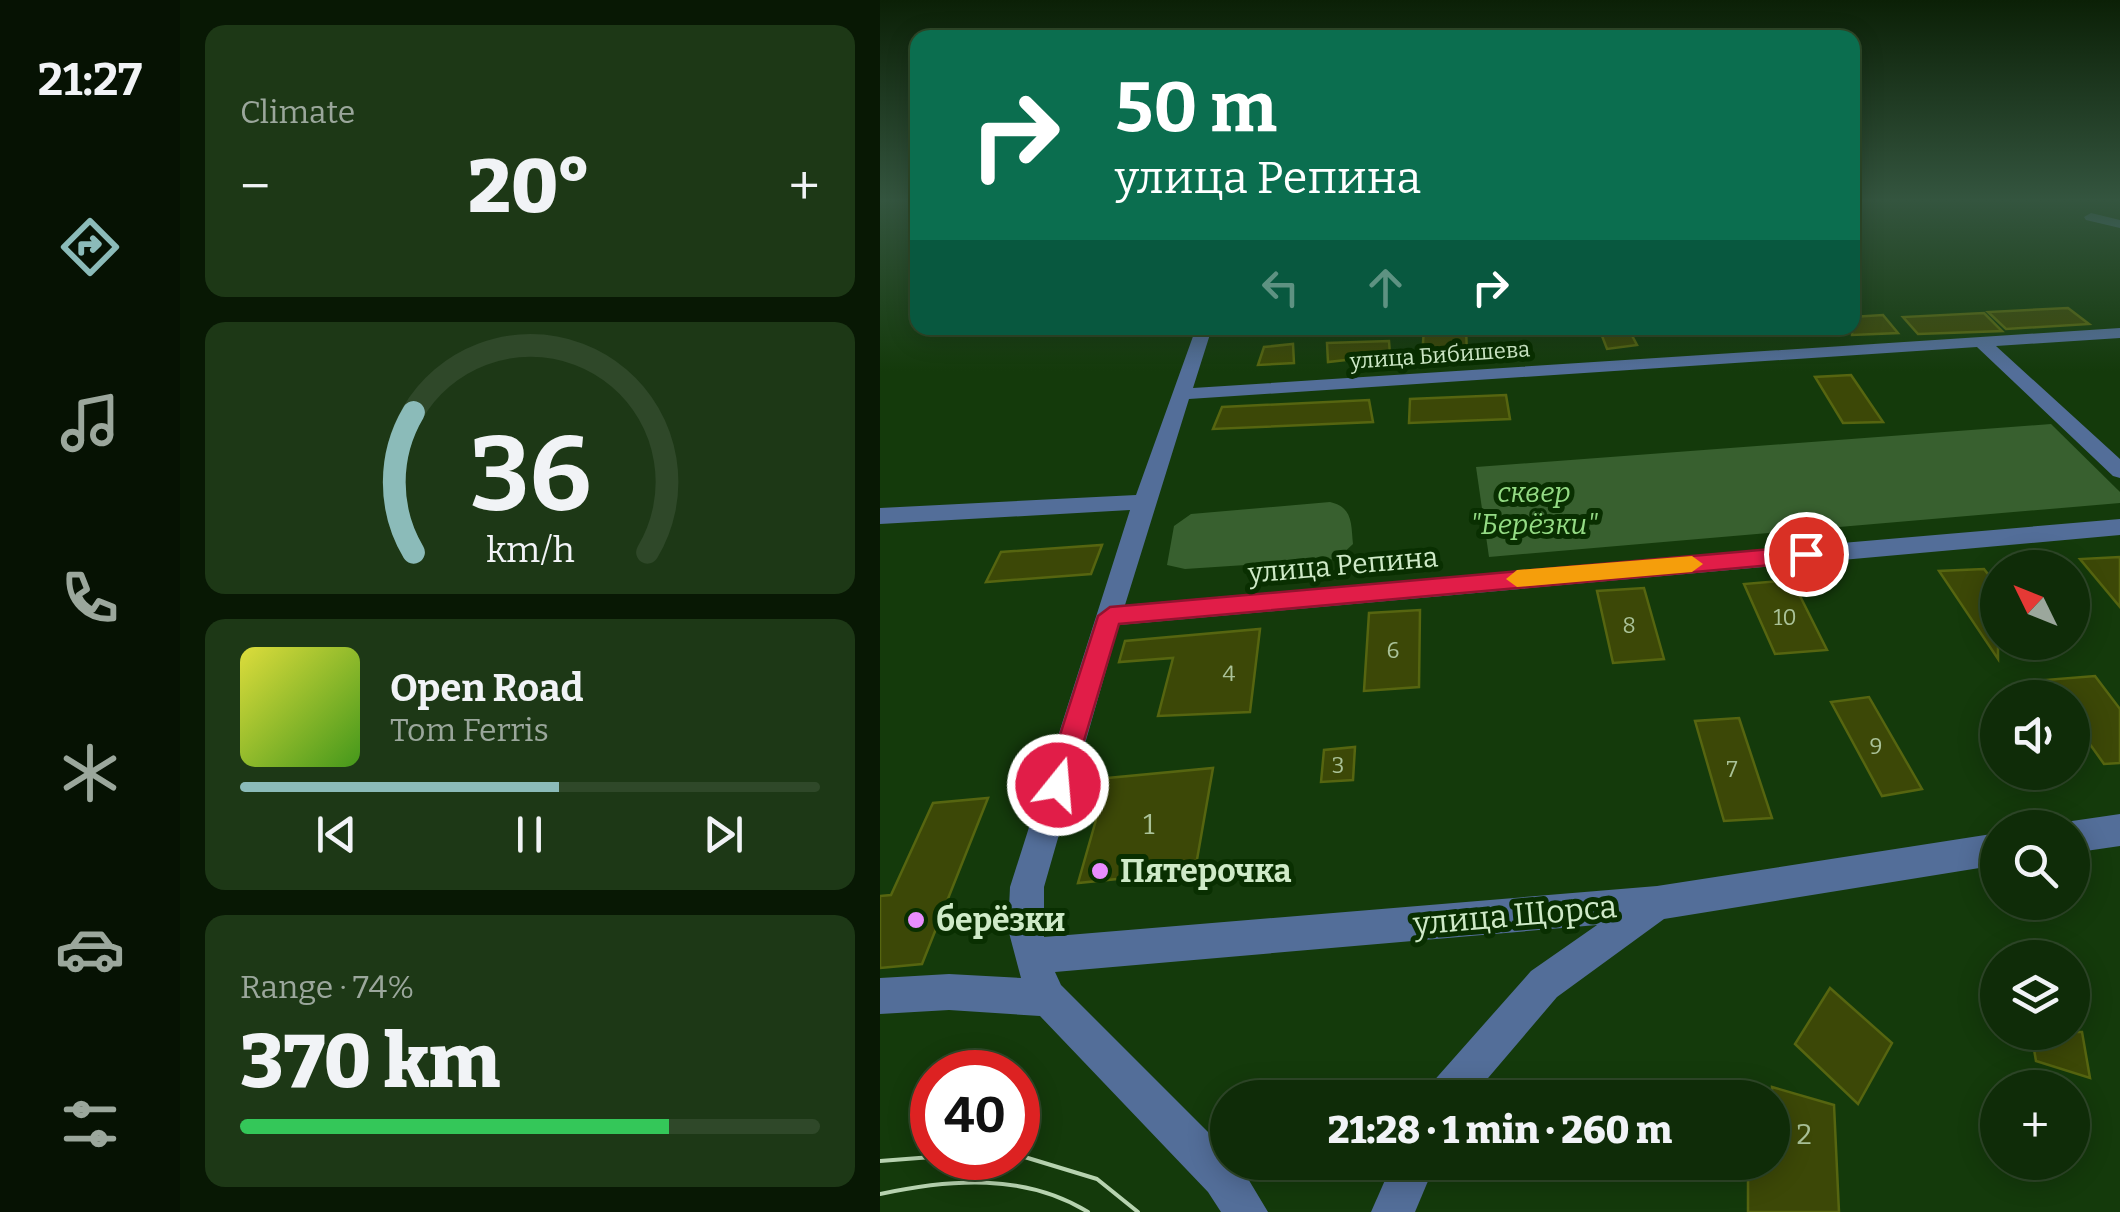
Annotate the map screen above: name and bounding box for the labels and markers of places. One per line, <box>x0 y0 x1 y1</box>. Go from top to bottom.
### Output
pin <box>1764 512 1849 597</box>
place label: Пятерочка <box>1120 852 1291 890</box>
marker: Пятерочка <box>1089 860 1111 882</box>
place label: берёзки <box>936 901 1065 939</box>
marker: берёзки <box>905 909 927 931</box>

